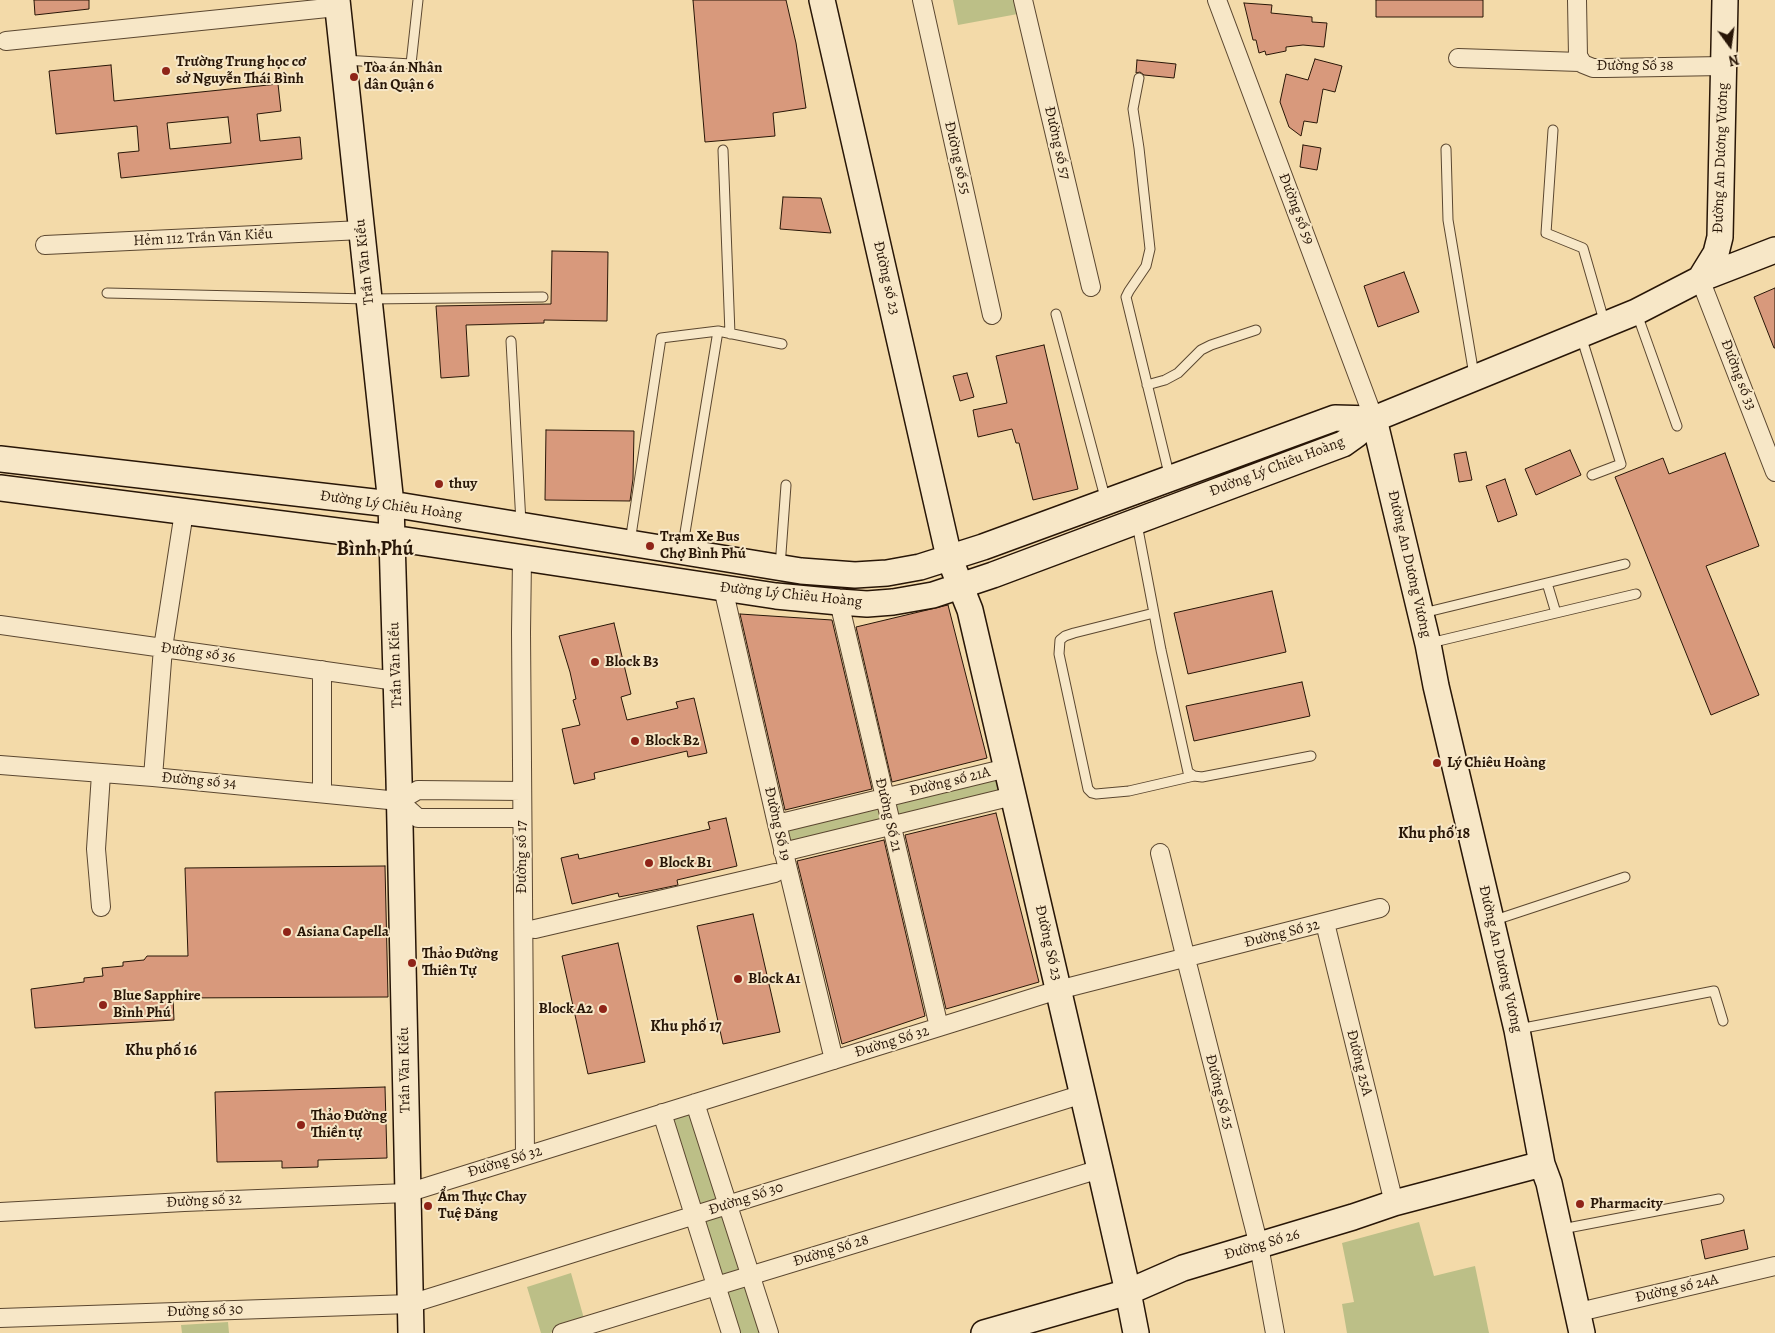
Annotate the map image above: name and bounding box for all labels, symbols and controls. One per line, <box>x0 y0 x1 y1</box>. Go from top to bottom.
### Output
north arrow <box>1705 20 1755 70</box>
text: N <box>1727 50 1741 70</box>
place label: Trường Trung học cơ sở Nguyễn Thái Bình <box>176 53 306 88</box>
street label: Đường Số 38 <box>1596 57 1674 75</box>
place label: Tòa án Nhân dân Quận 6 <box>364 59 442 94</box>
marker: Trường Trung học cơ sở Nguyễn Thái Bình <box>160 65 172 77</box>
marker: Tòa án Nhân dân Quận 6 <box>348 71 360 83</box>
street label: Đường An Dương Vương <box>1709 82 1733 234</box>
street label: Đường số 57 <box>1040 105 1074 181</box>
street label: Đường số 55 <box>940 120 974 196</box>
street label: Đường số 59 <box>1274 171 1318 247</box>
street label: Trần Văn Kiểu <box>352 218 378 306</box>
street label: Hẻm 112 Trần Văn Kiểu <box>133 225 273 251</box>
street label: Đường số 23 <box>869 239 903 317</box>
street label: Đường số 33 <box>1716 337 1760 413</box>
street label: Đường Lý Chiêu Hoàng <box>1207 433 1347 501</box>
place label: thuy <box>449 475 477 493</box>
marker: thuy <box>433 478 445 490</box>
street label: Đường Lý Chiêu Hoàng <box>319 487 463 525</box>
street label: Đường An Dương Vương <box>1383 489 1435 639</box>
place label: Trạm Xe Bus Chợ Bình Phú <box>660 528 746 563</box>
district label: Bình Phú <box>336 538 414 562</box>
marker: Trạm Xe Bus Chợ Bình Phú <box>644 540 656 552</box>
street label: Đường Lý Chiêu Hoàng <box>719 579 863 611</box>
street label: Trần Văn Kiểu <box>386 622 406 708</box>
street label: Đường số 36 <box>160 639 236 667</box>
place label: Block B3 <box>605 653 659 671</box>
marker: Block B3 <box>589 656 601 668</box>
place label: Block B2 <box>645 732 700 750</box>
marker: Block B2 <box>629 735 641 747</box>
place label: Lý Chiêu Hoàng <box>1447 754 1546 772</box>
marker: Lý Chiêu Hoàng <box>1431 757 1443 769</box>
street label: Đường số 21A <box>908 763 992 801</box>
street label: Đường số 34 <box>161 769 237 793</box>
street label: Đường Số 21 <box>871 776 905 854</box>
street label: Đường Số 19 <box>760 785 794 863</box>
street label: Đường số 17 <box>513 820 531 894</box>
district label: Khu phố 18 <box>1398 824 1470 844</box>
place label: Block B1 <box>659 854 712 872</box>
marker: Block B1 <box>643 857 655 869</box>
street label: Đường An Dương Vương <box>1474 884 1526 1034</box>
street label: Đường Số 23 <box>1031 904 1065 982</box>
street label: Đường Số 32 <box>1243 916 1321 952</box>
place label: Asiana Capella <box>297 923 389 941</box>
marker: Asiana Capella <box>281 926 293 938</box>
place label: Thảo Đường Thiên Tự <box>422 945 498 980</box>
marker: Thảo Đường Thiên Tự <box>406 957 418 969</box>
place label: Block A1 <box>748 970 801 988</box>
marker: Block A1 <box>732 973 744 985</box>
place label: Blue Sapphire Bình Phú <box>113 987 201 1022</box>
marker: Blue Sapphire Bình Phú <box>97 999 109 1011</box>
place label: Block A2 <box>539 1000 593 1018</box>
marker: Block A2 <box>597 1003 609 1015</box>
district label: Khu phố 17 <box>650 1017 722 1037</box>
street label: Đường Số 32 <box>853 1022 931 1062</box>
street label: Trần Văn Kiểu <box>395 1027 415 1113</box>
street label: Đường 25A <box>1342 1028 1376 1098</box>
district label: Khu phố 16 <box>125 1041 197 1061</box>
street label: Đường Số 25 <box>1201 1052 1237 1132</box>
place label: Thảo Đường Thiền tự <box>311 1107 387 1142</box>
marker: Thảo Đường Thiền tự <box>295 1119 307 1131</box>
street label: Đường Số 32 <box>466 1142 544 1182</box>
street label: Đường Số 30 <box>706 1178 786 1220</box>
place label: Ẩm Thực Chay Tuệ Đăng <box>438 1188 527 1223</box>
street label: Đường số 32 <box>166 1190 242 1212</box>
place label: Pharmacity <box>1590 1195 1663 1213</box>
marker: Pharmacity <box>1574 1198 1586 1210</box>
marker: Ẩm Thực Chay Tuệ Đăng <box>422 1200 434 1212</box>
street label: Đường Số 26 <box>1222 1226 1302 1264</box>
street label: Đường Số 28 <box>791 1231 871 1271</box>
street label: Đường số 24A <box>1634 1271 1720 1307</box>
street label: Đường số 30 <box>167 1301 243 1321</box>

